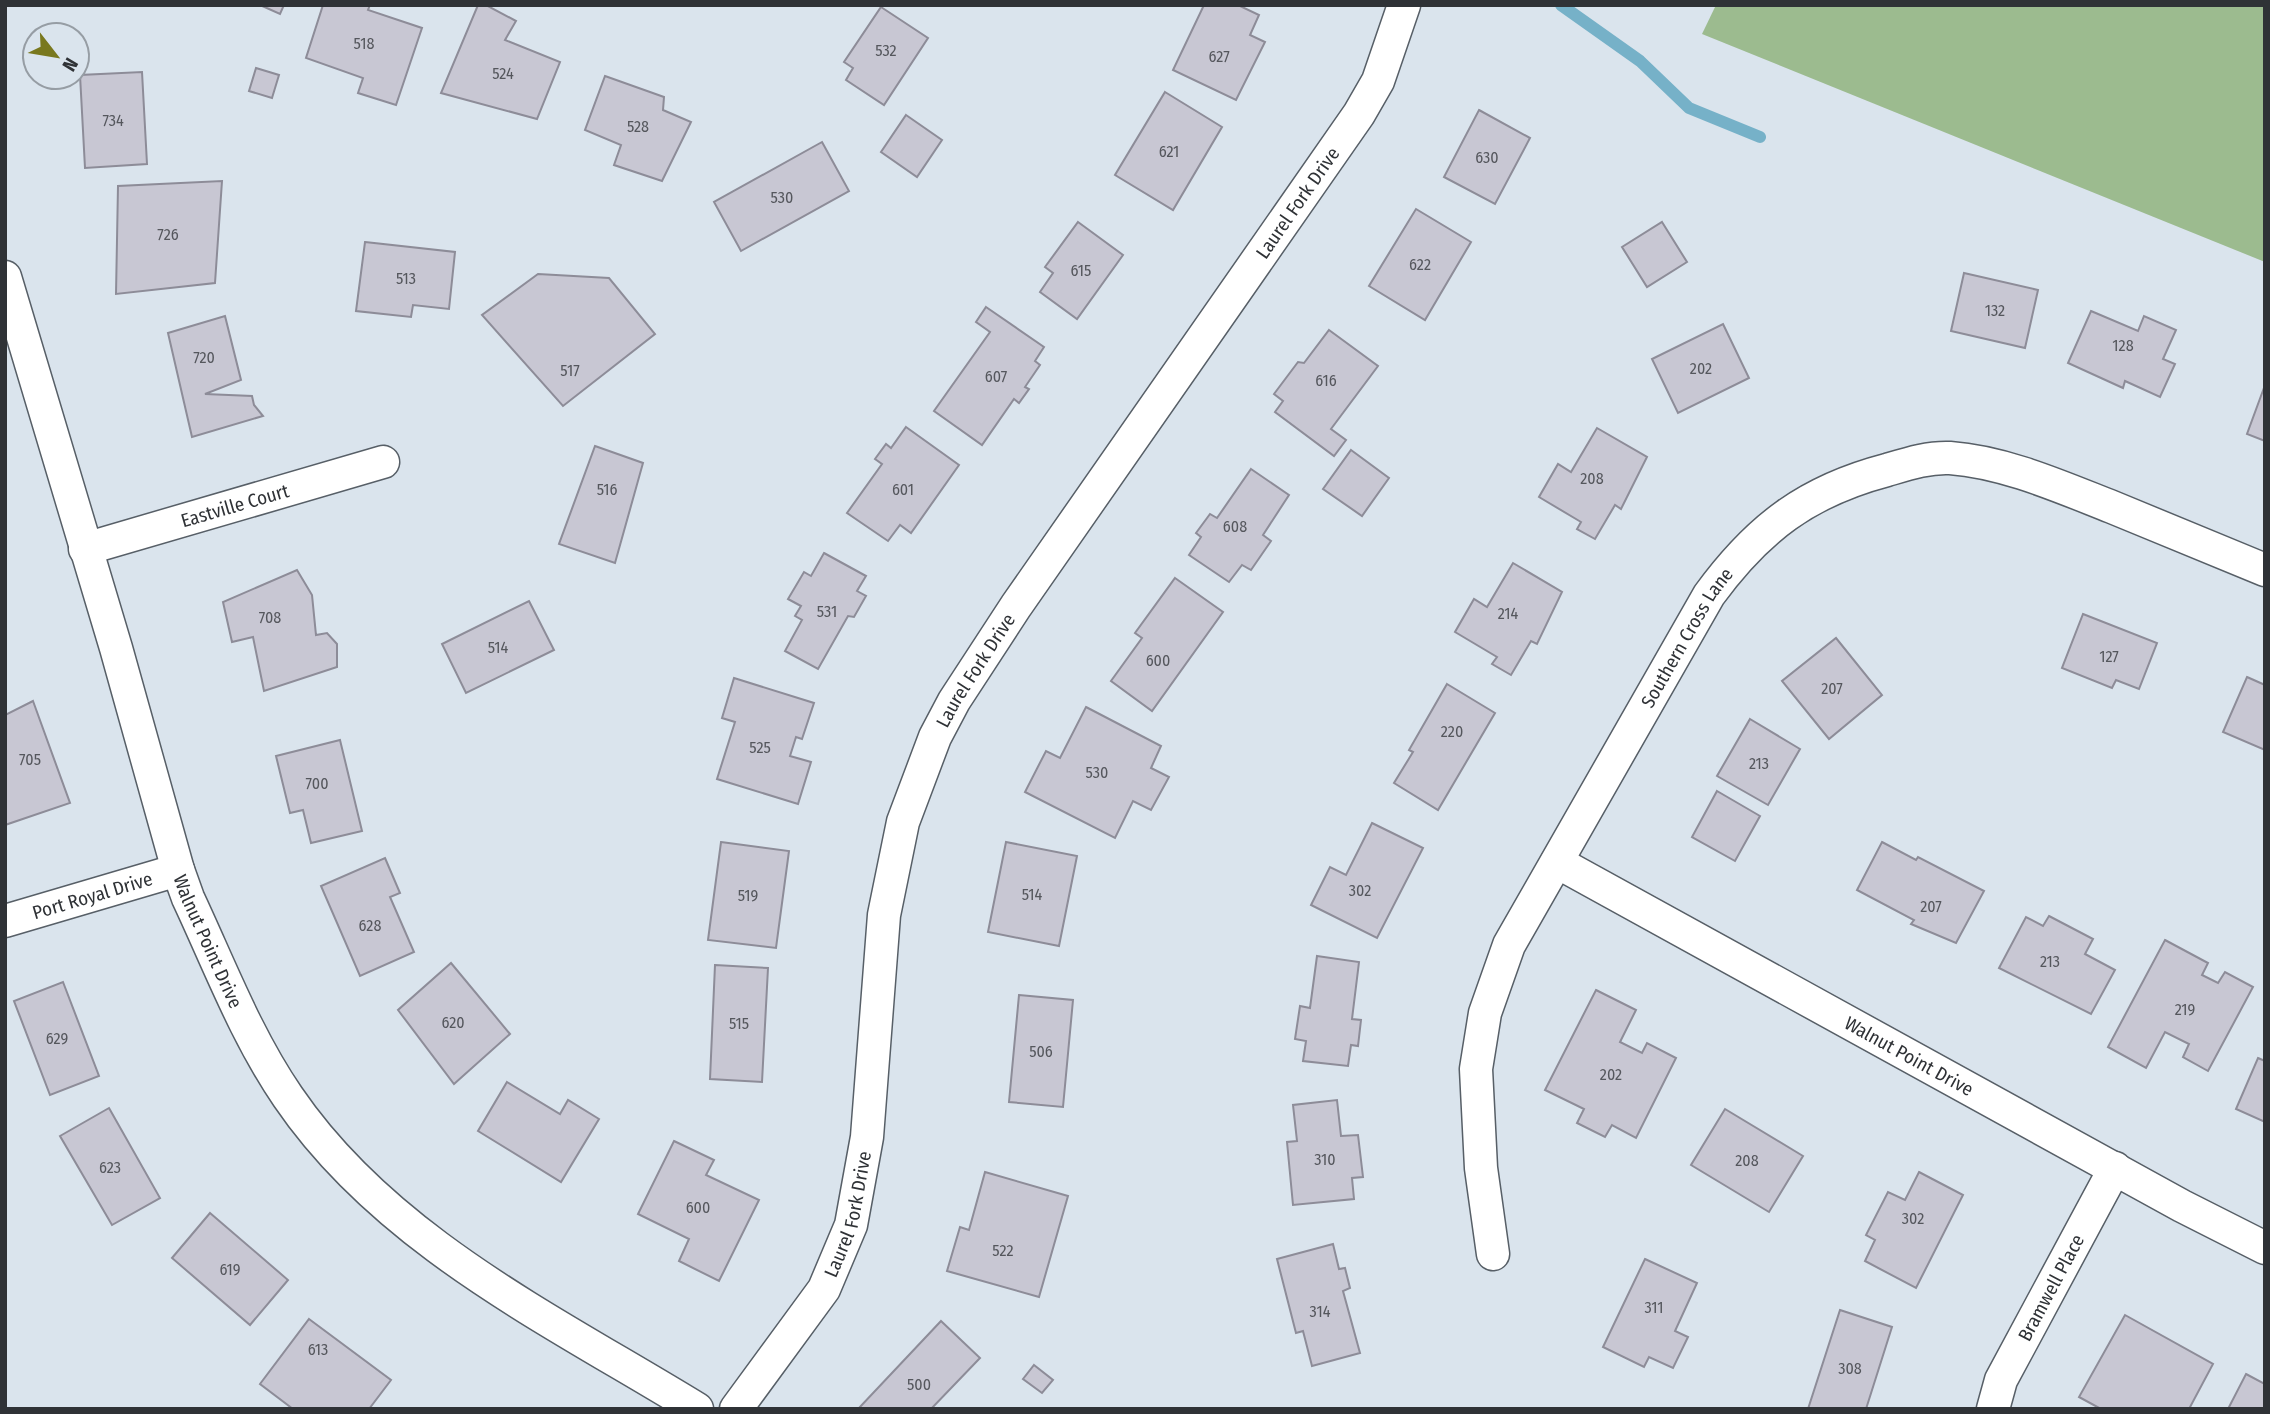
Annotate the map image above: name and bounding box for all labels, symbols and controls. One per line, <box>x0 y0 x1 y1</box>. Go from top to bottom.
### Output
north arrow <box>21 21 91 91</box>
house number: 518 <box>354 34 374 53</box>
house number: 532 <box>875 41 897 60</box>
house number: 627 <box>1208 47 1230 66</box>
text: N <box>57 54 83 75</box>
house number: 524 <box>492 64 514 83</box>
house number: 734 <box>102 111 124 130</box>
house number: 528 <box>627 117 649 136</box>
house number: 621 <box>1159 142 1179 161</box>
street label: Laurel Fork Drive <box>1250 143 1344 263</box>
house number: 630 <box>1475 148 1499 167</box>
house number: 530 <box>771 188 793 207</box>
house number: 726 <box>157 225 179 244</box>
house number: 622 <box>1409 255 1431 274</box>
house number: 615 <box>1071 261 1091 280</box>
house number: 513 <box>396 269 416 288</box>
house number: 132 <box>1985 301 2005 320</box>
house number: 128 <box>2112 336 2134 355</box>
house number: 720 <box>193 348 215 367</box>
house number: 202 <box>1690 359 1712 378</box>
house number: 517 <box>560 361 580 380</box>
house number: 607 <box>985 367 1008 386</box>
house number: 616 <box>1315 371 1337 390</box>
house number: 208 <box>1580 469 1604 488</box>
street label: Eastville Court <box>178 478 292 532</box>
house number: 516 <box>597 480 617 499</box>
house number: 601 <box>892 480 914 499</box>
house number: 608 <box>1223 517 1247 536</box>
street label: Southern Cross Lane <box>1636 563 1737 711</box>
house number: 531 <box>817 602 837 621</box>
house number: 214 <box>1498 604 1519 623</box>
house number: 708 <box>259 608 281 627</box>
street label: Laurel Fork Drive <box>931 609 1020 731</box>
house number: 514 <box>488 638 509 657</box>
house number: 127 <box>2099 647 2119 666</box>
house number: 600 <box>1146 651 1170 670</box>
house number: 207 <box>1821 679 1843 698</box>
house number: 220 <box>1441 722 1463 741</box>
house number: 525 <box>749 738 771 757</box>
house number: 705 <box>19 750 41 769</box>
house number: 213 <box>1749 754 1769 773</box>
house number: 530 <box>1086 763 1108 782</box>
house number: 700 <box>306 774 328 793</box>
street label: Port Royal Drive <box>30 867 155 924</box>
street label: Walnut Point Drive <box>169 871 248 1012</box>
house number: 302 <box>1349 881 1371 900</box>
house number: 514 <box>1022 885 1043 904</box>
house number: 519 <box>738 886 759 905</box>
house number: 207 <box>1920 897 1942 916</box>
house number: 628 <box>359 916 381 935</box>
house number: 213 <box>2040 952 2060 971</box>
house number: 219 <box>2175 1000 2196 1019</box>
street label: Walnut Point Drive <box>1841 1011 1978 1101</box>
house number: 620 <box>441 1013 465 1032</box>
house number: 515 <box>729 1014 749 1033</box>
house number: 629 <box>46 1029 68 1048</box>
house number: 506 <box>1029 1042 1053 1061</box>
house number: 202 <box>1600 1065 1622 1084</box>
street label: Laurel Fork Drive <box>819 1149 876 1281</box>
house number: 310 <box>1314 1150 1336 1169</box>
house number: 208 <box>1735 1151 1759 1170</box>
house number: 623 <box>99 1158 121 1177</box>
house number: 600 <box>686 1198 710 1217</box>
house number: 302 <box>1902 1209 1924 1228</box>
street label: Bramwell Place <box>2013 1230 2089 1345</box>
house number: 522 <box>992 1241 1014 1260</box>
house number: 619 <box>219 1260 241 1279</box>
house number: 311 <box>1644 1298 1664 1317</box>
house number: 314 <box>1310 1302 1331 1321</box>
house number: 613 <box>308 1340 328 1359</box>
house number: 308 <box>1838 1359 1862 1378</box>
house number: 500 <box>907 1375 931 1394</box>

